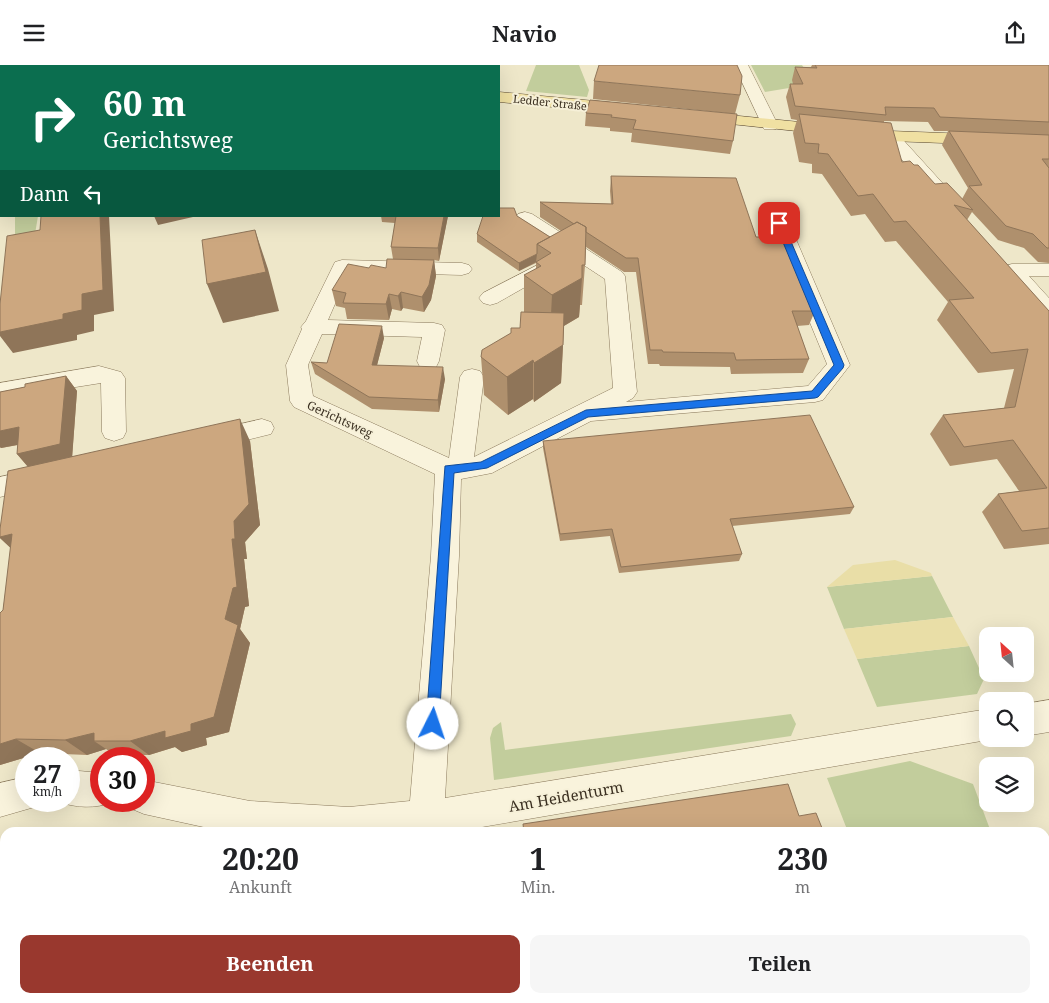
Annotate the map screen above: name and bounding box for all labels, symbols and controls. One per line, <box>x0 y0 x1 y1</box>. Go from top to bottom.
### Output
text: Navio <box>492 18 557 48</box>
icon: menu <box>20 19 48 47</box>
icon: share <box>1001 19 1029 47</box>
text: 60 m <box>103 79 186 126</box>
icon: right <box>20 85 85 150</box>
street label: Ledder Straße <box>512 91 588 113</box>
text: Gerichtsweg <box>103 124 233 154</box>
icon: left <box>79 180 107 208</box>
text: Dann <box>20 181 69 207</box>
pin <box>758 202 800 244</box>
icon: arrive <box>765 209 793 237</box>
street label: Gerichtsweg <box>304 396 376 442</box>
north arrow <box>979 627 1034 683</box>
map controls <box>979 627 1034 812</box>
button: search <box>979 692 1034 747</box>
position arrow <box>406 697 458 749</box>
speed limit sign: 30 <box>90 747 155 812</box>
text: 27 <box>33 756 62 790</box>
button: layers <box>979 757 1034 812</box>
street label: Am Heidenturm <box>507 776 625 816</box>
text: km/h <box>33 783 62 800</box>
text: 20:20 <box>222 838 299 879</box>
text: 1 <box>530 838 547 879</box>
text: 230 <box>777 838 828 879</box>
text: Ankunft <box>229 876 292 898</box>
text: Min. <box>521 876 555 898</box>
text: m <box>795 876 810 898</box>
button: Beenden <box>20 935 520 993</box>
button: Teilen <box>530 935 1030 993</box>

